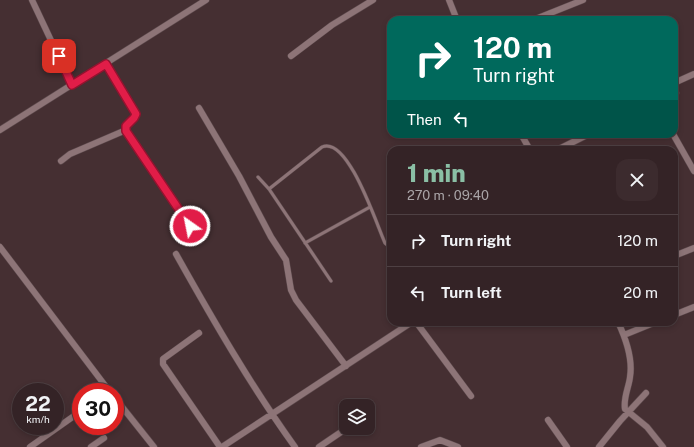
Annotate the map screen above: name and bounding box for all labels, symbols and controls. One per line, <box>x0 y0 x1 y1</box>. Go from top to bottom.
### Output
text: 120 m <box>473 31 552 64</box>
icon: right <box>407 32 459 84</box>
pin <box>42 39 76 73</box>
icon: arrive <box>48 45 70 67</box>
text: Turn right <box>473 65 555 86</box>
icon: left <box>450 108 472 130</box>
text: Then <box>407 111 442 128</box>
text: 1 min <box>407 159 466 187</box>
button: close <box>616 159 658 201</box>
text: 270 m · 09:40 <box>407 188 489 203</box>
position arrow <box>169 205 211 247</box>
icon: right <box>407 230 429 252</box>
text: Turn right <box>441 232 511 249</box>
text: 120 m <box>617 232 658 249</box>
icon: left <box>407 282 429 304</box>
text: Turn left <box>441 284 502 301</box>
text: 20 m <box>623 284 658 301</box>
speed limit sign: 30 <box>72 383 124 435</box>
text: 22 <box>25 392 51 416</box>
map controls <box>339 399 375 435</box>
button: layers <box>339 399 375 435</box>
text: km/h <box>26 413 50 425</box>

